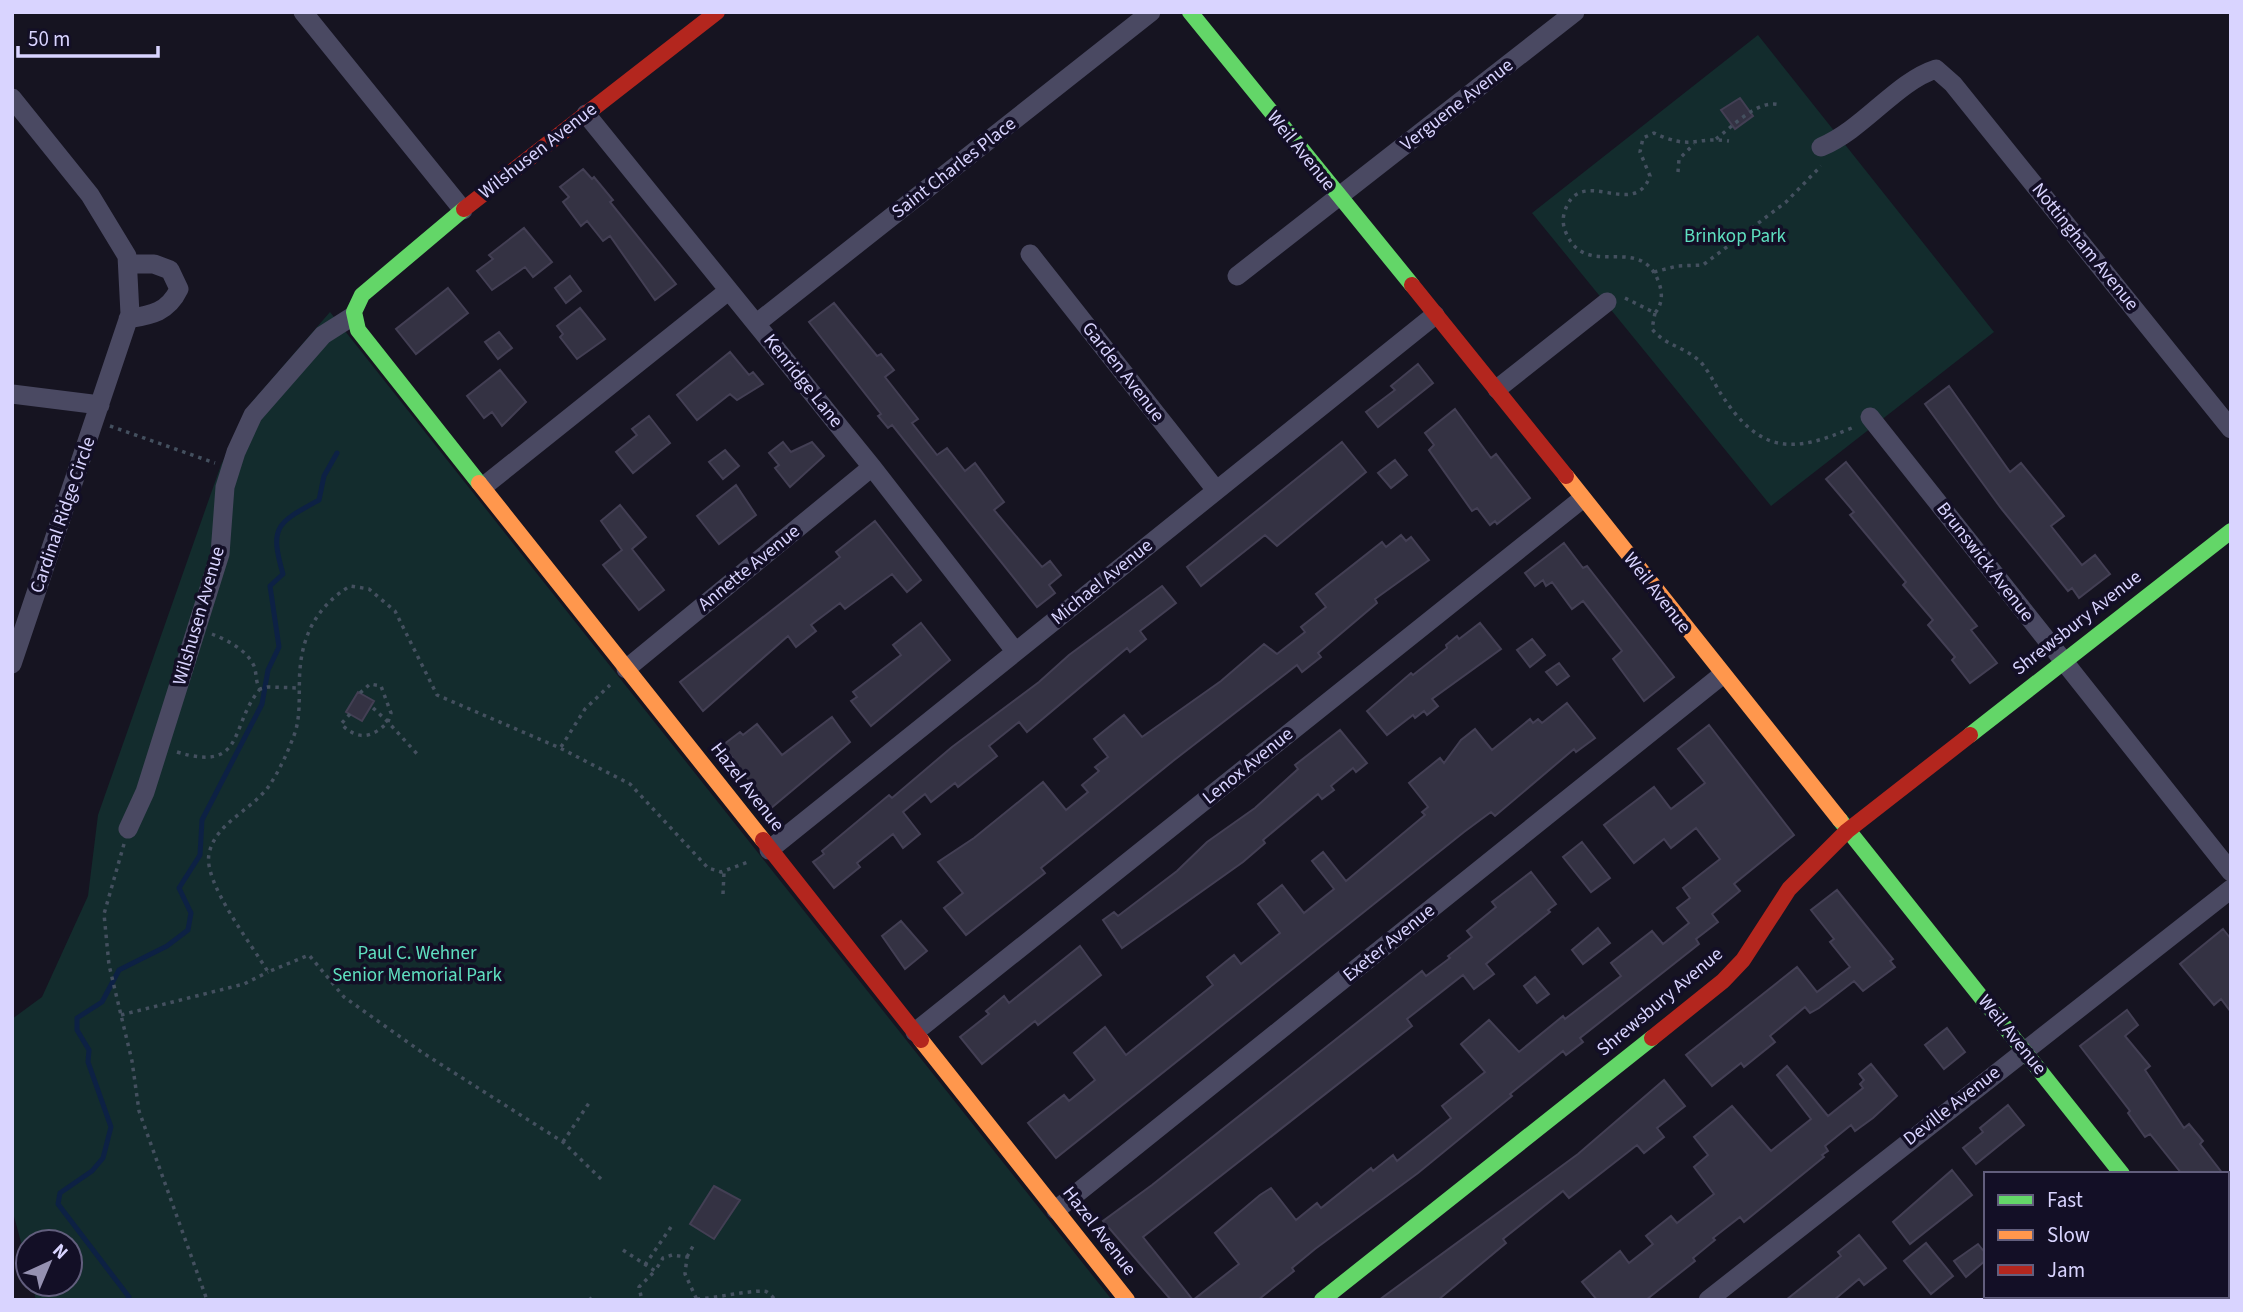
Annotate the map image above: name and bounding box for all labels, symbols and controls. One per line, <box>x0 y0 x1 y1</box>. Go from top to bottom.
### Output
scale bar <box>18 14 158 58</box>
text: 50 m <box>28 24 70 54</box>
street label: Verguene Avenue <box>1395 52 1519 158</box>
street label: Wilshusen Avenue <box>473 96 603 206</box>
street label: Weil Avenue <box>1260 105 1342 197</box>
street label: Saint Charles Place <box>886 111 1022 225</box>
street label: Nottingham Avenue <box>2025 177 2145 317</box>
park label: Brinkop Park <box>1684 223 1787 250</box>
street label: Garden Avenue <box>1075 316 1171 428</box>
street label: Kenridge Lane <box>757 328 849 434</box>
street label: Cardinal Ridge Circle <box>24 433 102 597</box>
street label: Brunswick Avenue <box>1930 496 2040 628</box>
street label: Annette Avenue <box>692 518 806 618</box>
street label: Michael Avenue <box>1045 533 1159 631</box>
street label: Wilshusen Avenue <box>166 543 232 689</box>
street label: Weil Avenue <box>1617 547 1697 639</box>
street label: Shrewsbury Avenue <box>2007 564 2147 682</box>
street label: Lenox Avenue <box>1197 721 1299 811</box>
street label: Hazel Avenue <box>704 737 790 837</box>
street label: Exeter Avenue <box>1337 897 1441 989</box>
park label: Paul C. Wehner Senior Memorial Park <box>332 940 502 989</box>
street label: Shrewsbury Avenue <box>1591 941 1729 1063</box>
street label: Weil Avenue <box>1971 989 2053 1081</box>
street label: Deville Avenue <box>1898 1060 2006 1152</box>
legend <box>1984 1172 2229 1298</box>
street label: Hazel Avenue <box>1056 1181 1142 1281</box>
text: Fast <box>2047 1185 2083 1215</box>
text: Slow <box>2047 1220 2090 1250</box>
north arrow <box>14 1228 84 1298</box>
text: N <box>46 1238 74 1266</box>
text: Jam <box>2047 1255 2085 1285</box>

